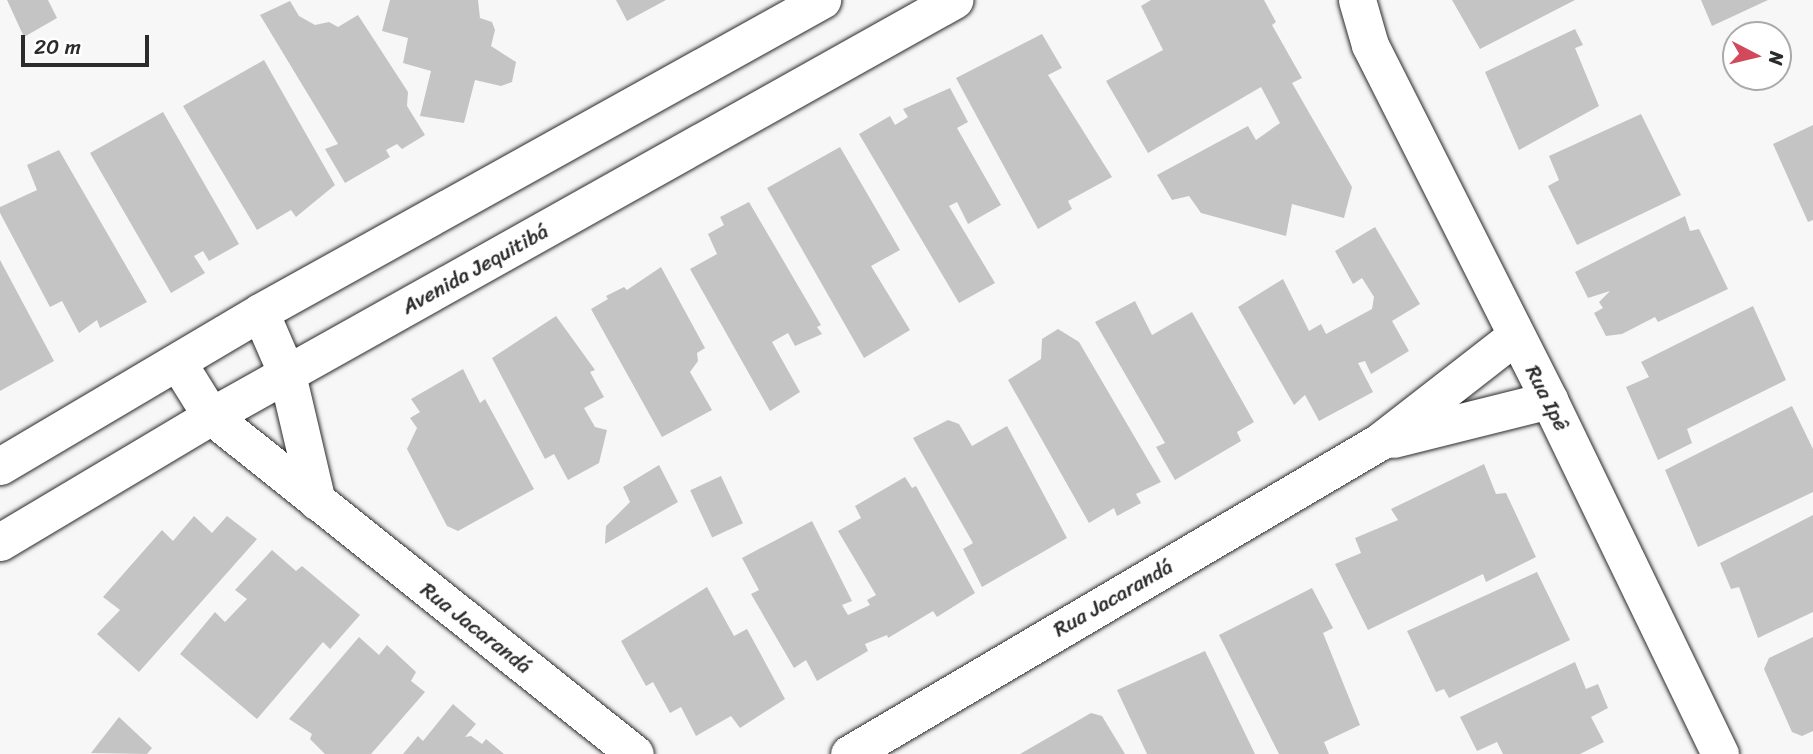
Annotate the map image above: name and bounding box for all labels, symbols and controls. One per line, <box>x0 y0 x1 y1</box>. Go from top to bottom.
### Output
scale bar <box>24 21 152 65</box>
north arrow <box>1722 21 1792 91</box>
text: 20 m <box>34 28 81 66</box>
text: N <box>1759 50 1794 67</box>
street label: Avenida Jequitibá <box>398 218 552 320</box>
street label: Rua Ipê <box>1520 361 1574 435</box>
street label: Rua Jacarandá <box>1049 554 1177 642</box>
street label: Rua Jacarandá <box>416 577 536 679</box>

